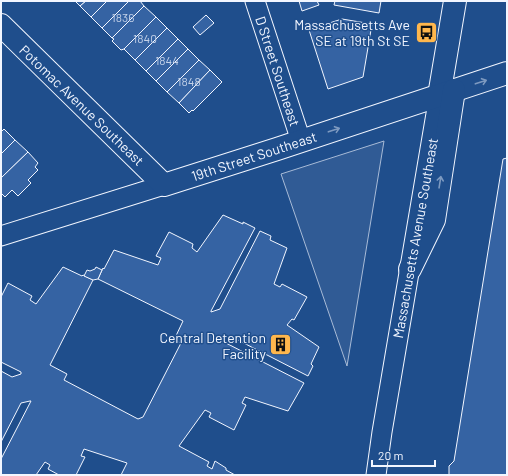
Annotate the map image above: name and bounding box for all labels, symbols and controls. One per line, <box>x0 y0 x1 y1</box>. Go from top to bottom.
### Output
house number: 1836 <box>112 10 134 24</box>
street label: D Street Southeast <box>252 14 304 128</box>
place label: Massachusetts Ave SE at 19th St SE <box>294 16 410 49</box>
bus stop icon: Massachusetts Ave SE at 19th St SE <box>413 19 439 45</box>
house number: 1840 <box>133 31 157 45</box>
street label: Potomac Avenue Southeast <box>16 41 148 169</box>
house number: 1844 <box>155 53 179 67</box>
house number: 1848 <box>177 74 201 88</box>
one-way arrow <box>474 78 487 85</box>
one-way arrow <box>328 126 341 133</box>
street label: 19th Street Southeast <box>189 128 319 184</box>
street label: Massachusetts Avenue Southeast <box>389 136 441 340</box>
one-way arrow <box>436 176 444 189</box>
place label: Central Detention Facility <box>159 329 267 362</box>
building icon: Central Detention Facility <box>268 332 294 358</box>
scale bar <box>372 442 435 468</box>
text: 20 m <box>378 448 404 462</box>

